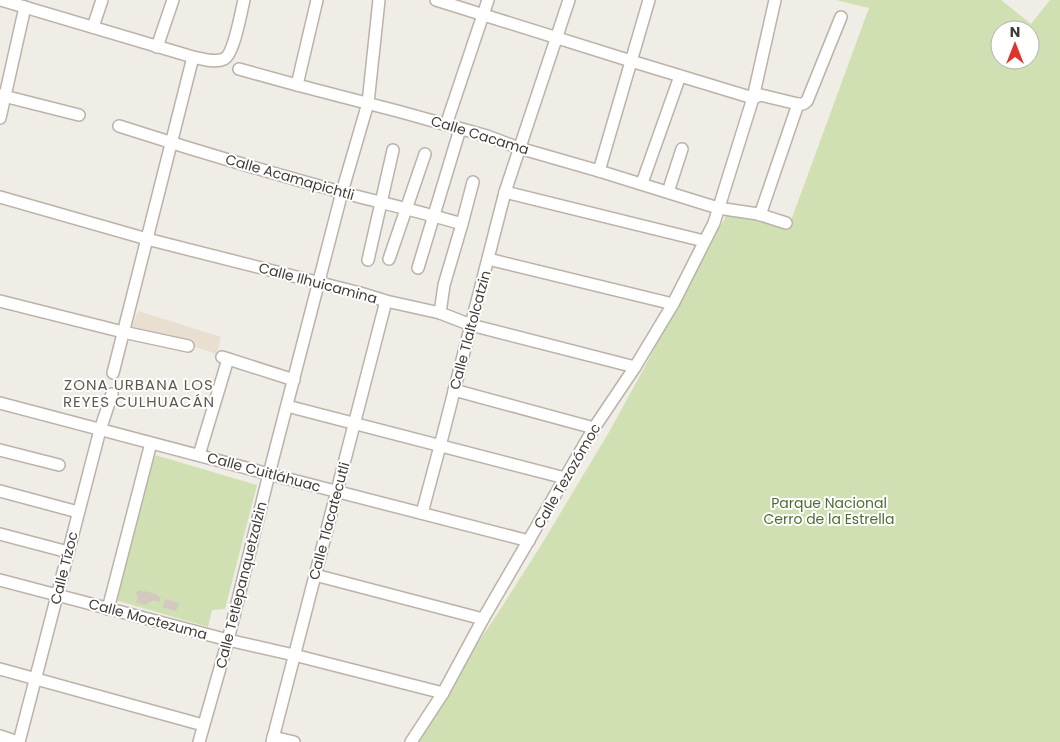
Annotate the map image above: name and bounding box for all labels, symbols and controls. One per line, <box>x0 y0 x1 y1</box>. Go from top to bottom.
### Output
north arrow <box>990 20 1040 70</box>
text: N <box>1010 22 1020 42</box>
street label: Calle Cacama <box>428 111 532 159</box>
street label: Calle Acamapichtli <box>223 149 357 205</box>
street label: Calle Ilhuicamina <box>256 258 380 308</box>
street label: Calle Tlaltolcatzin <box>444 268 496 392</box>
district label: ZONA URBANA LOS REYES CULHUACÁN <box>63 374 215 412</box>
street label: Calle Tezozómoc <box>529 420 605 532</box>
street label: Calle Cuitláhuac <box>205 447 323 497</box>
street label: Calle Tlacatecutli <box>304 460 354 582</box>
park label: Parque Nacional Cerro de la Estrella <box>764 493 895 529</box>
street label: Calle Tetlepanquetzalzin <box>211 500 271 670</box>
street label: Calle Tízoc <box>45 529 83 607</box>
street label: Calle Moctezuma <box>86 594 210 644</box>

